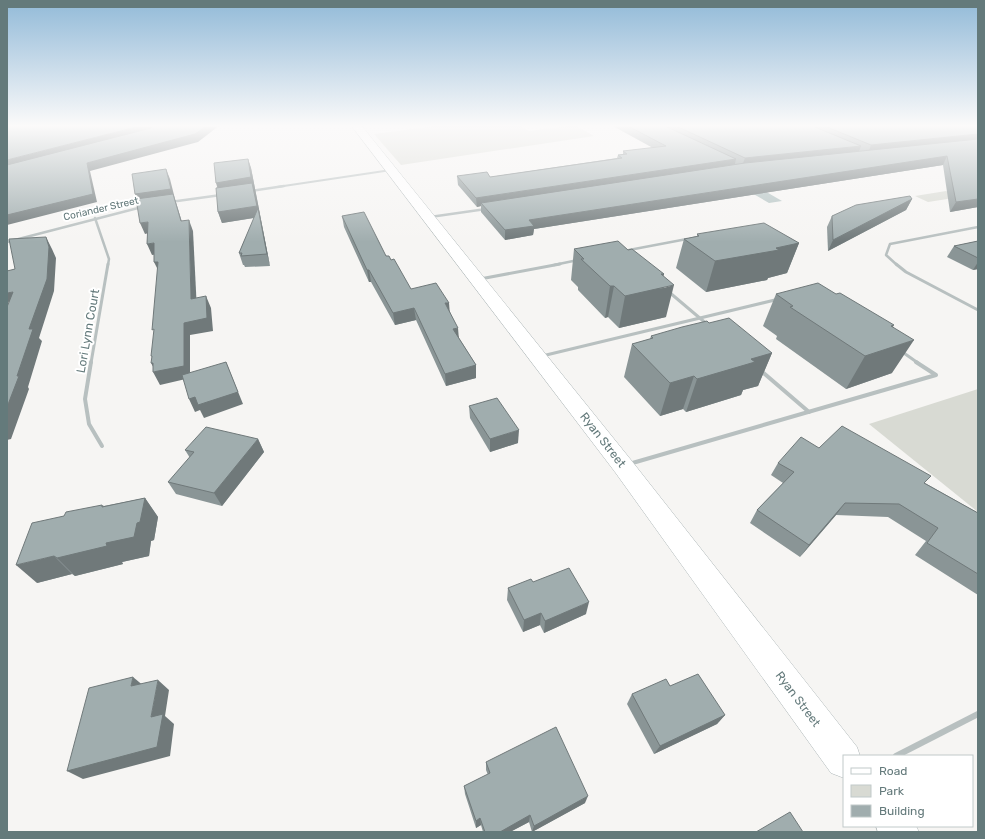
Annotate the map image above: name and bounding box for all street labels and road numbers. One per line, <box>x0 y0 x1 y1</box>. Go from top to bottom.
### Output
street label: Coriander Street <box>62 195 140 223</box>
street label: Lori Lynn Court <box>74 288 102 374</box>
street label: Ryan Street <box>577 410 629 470</box>
street label: Ryan Street <box>773 669 824 730</box>

